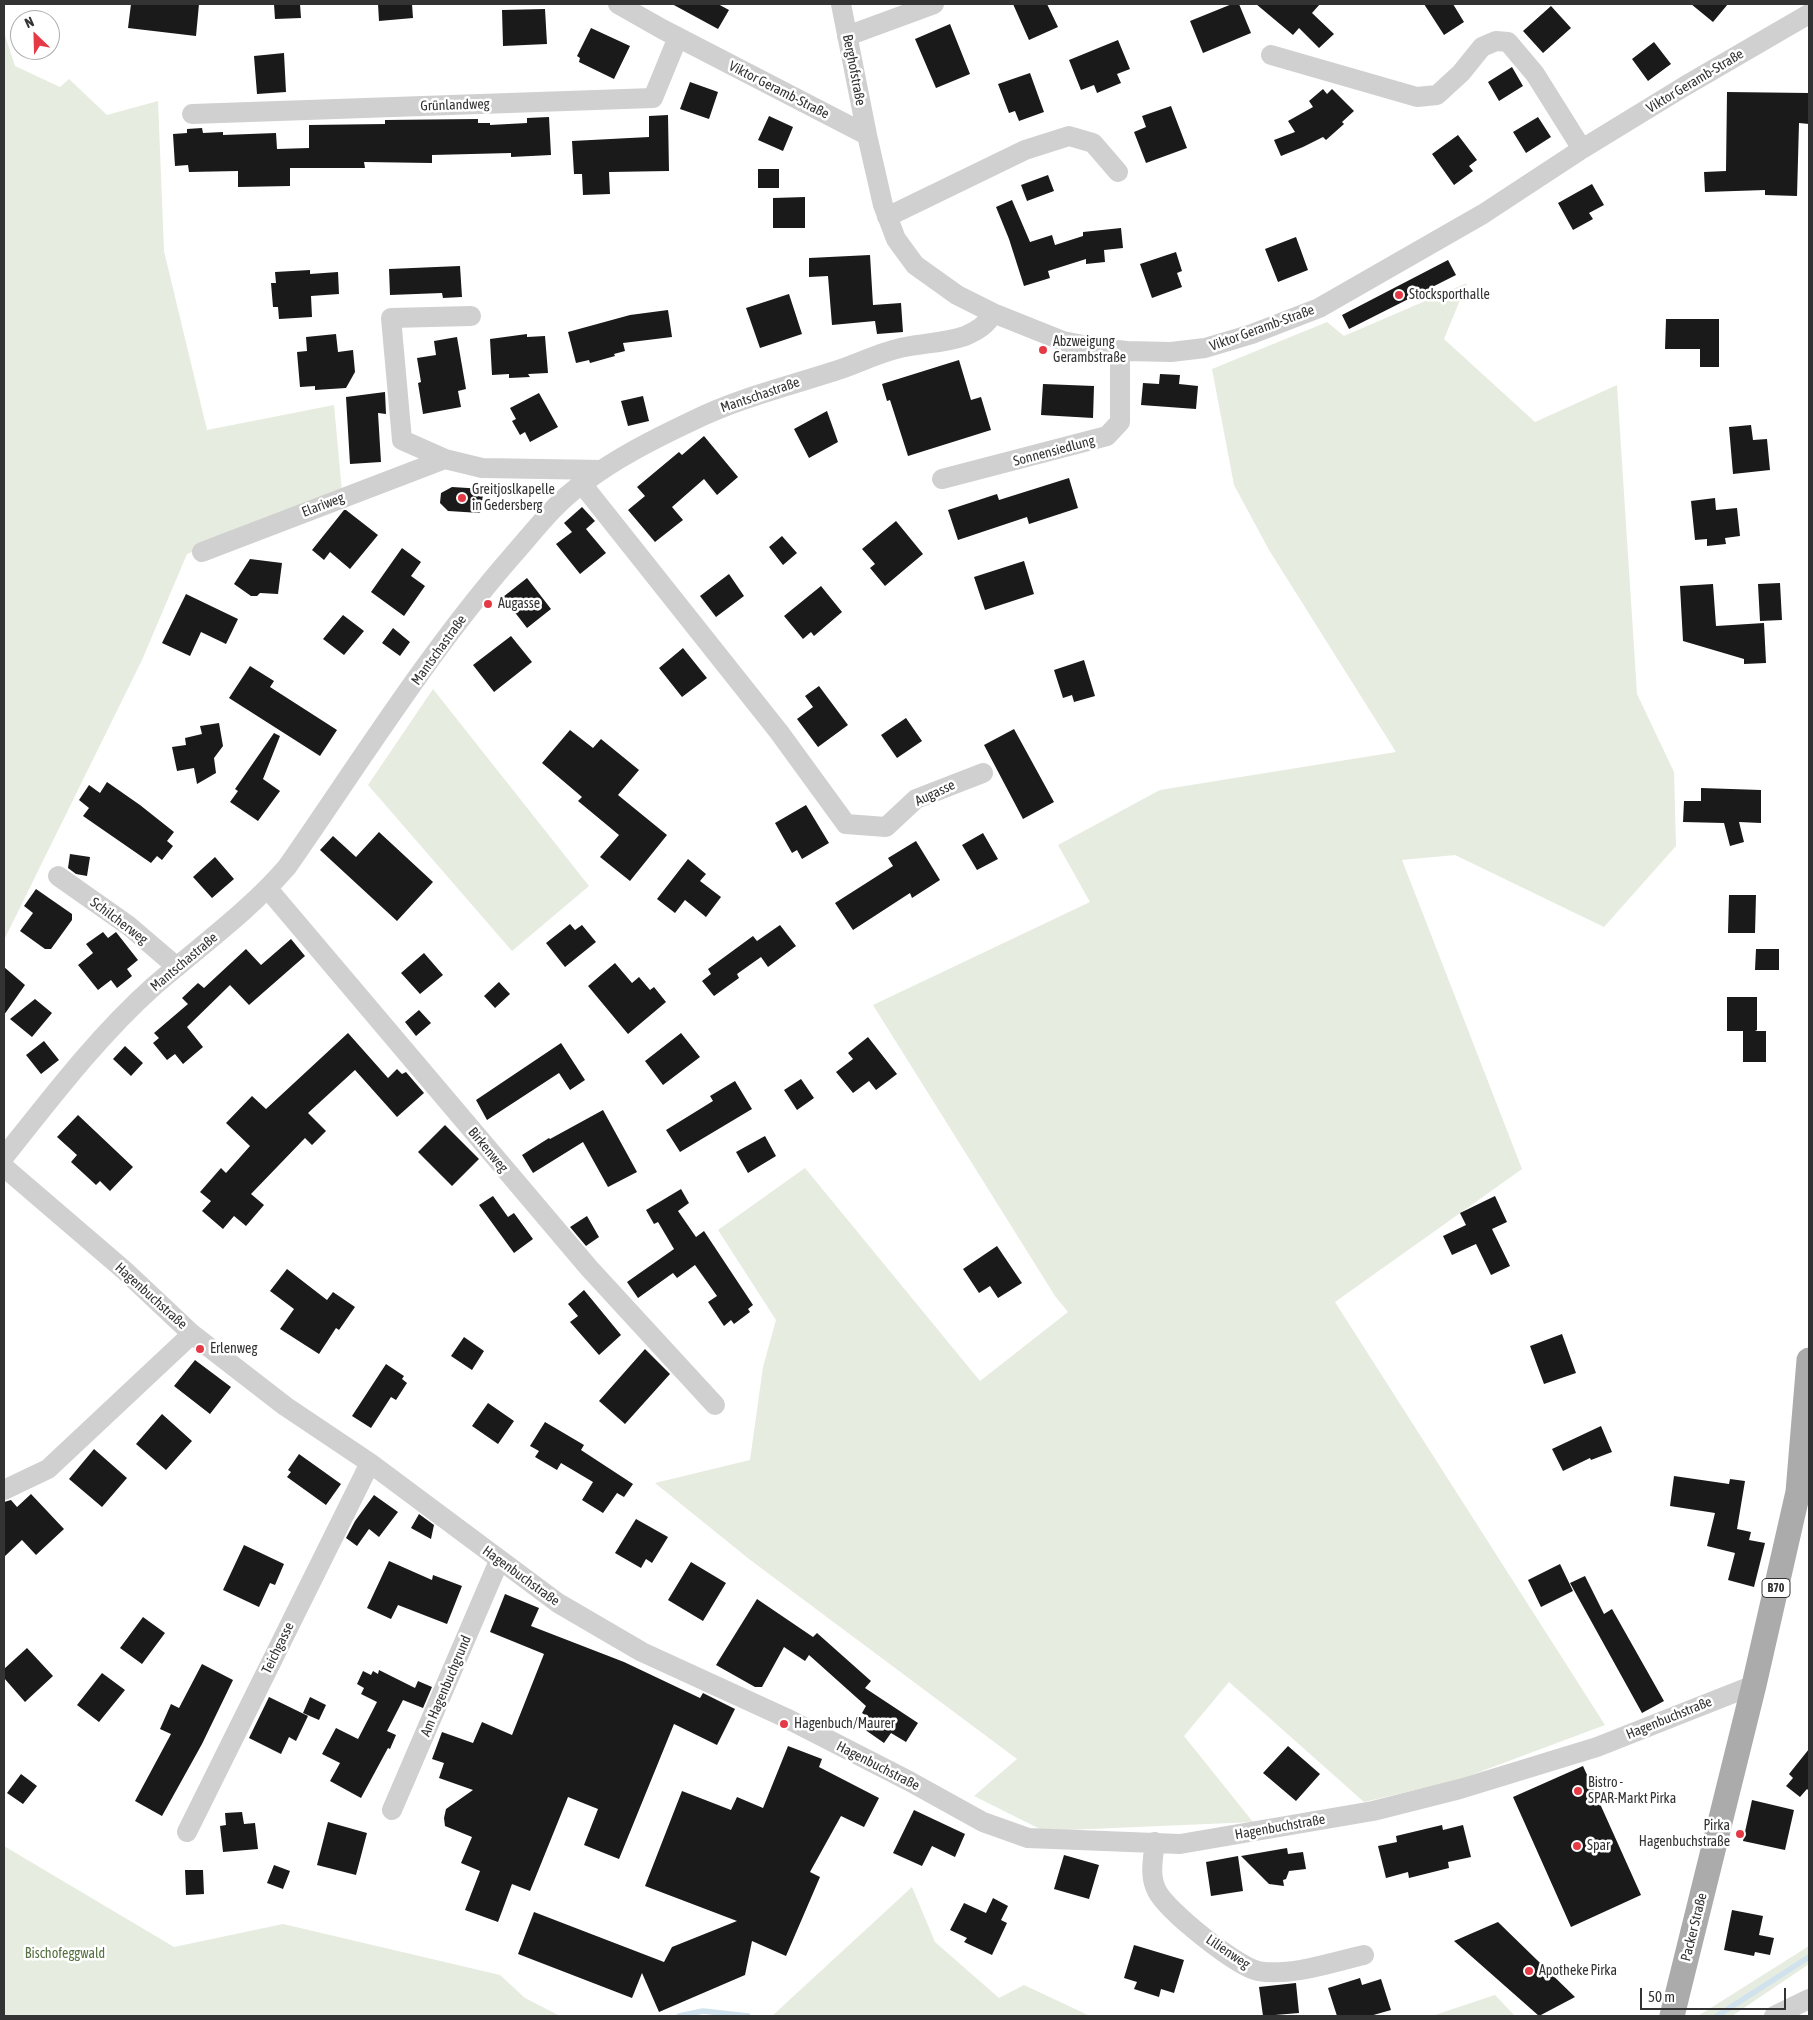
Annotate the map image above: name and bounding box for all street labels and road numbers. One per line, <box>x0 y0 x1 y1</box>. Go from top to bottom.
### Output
street label: Berghofstraße <box>839 33 869 107</box>
street label: Viktor Geramb-Straße <box>1643 45 1747 117</box>
street label: Viktor Geramb-Straße <box>726 57 832 123</box>
street label: Grünlandweg <box>420 95 490 115</box>
street label: Viktor Geramb-Straße <box>1207 301 1317 355</box>
street label: Mantschastraße <box>718 374 802 416</box>
street label: Sonnensiedlung <box>1011 432 1097 470</box>
street label: Elariweg <box>299 489 347 521</box>
street label: Mantschastraße <box>408 612 470 688</box>
street label: Augasse <box>912 776 958 810</box>
street label: Schilcherweg <box>87 894 151 948</box>
street label: Mantschastraße <box>147 929 221 995</box>
street label: Birkenweg <box>464 1124 512 1176</box>
street label: Hagenbuchstraße <box>112 1259 190 1333</box>
street label: Hagenbuchstraße <box>479 1542 563 1610</box>
road number: B70 <box>1762 1579 1790 1598</box>
street label: Teichgasse <box>258 1619 298 1677</box>
street label: Am Hagenbuchgrund <box>417 1633 475 1739</box>
street label: Hagenbuchstraße <box>1624 1693 1714 1743</box>
street label: Hagenbuchstraße <box>834 1738 922 1794</box>
street label: Hagenbuchstraße <box>1234 1811 1326 1843</box>
street label: Packer Straße <box>1677 1891 1711 1963</box>
street label: Lilienweg <box>1203 1931 1253 1973</box>

